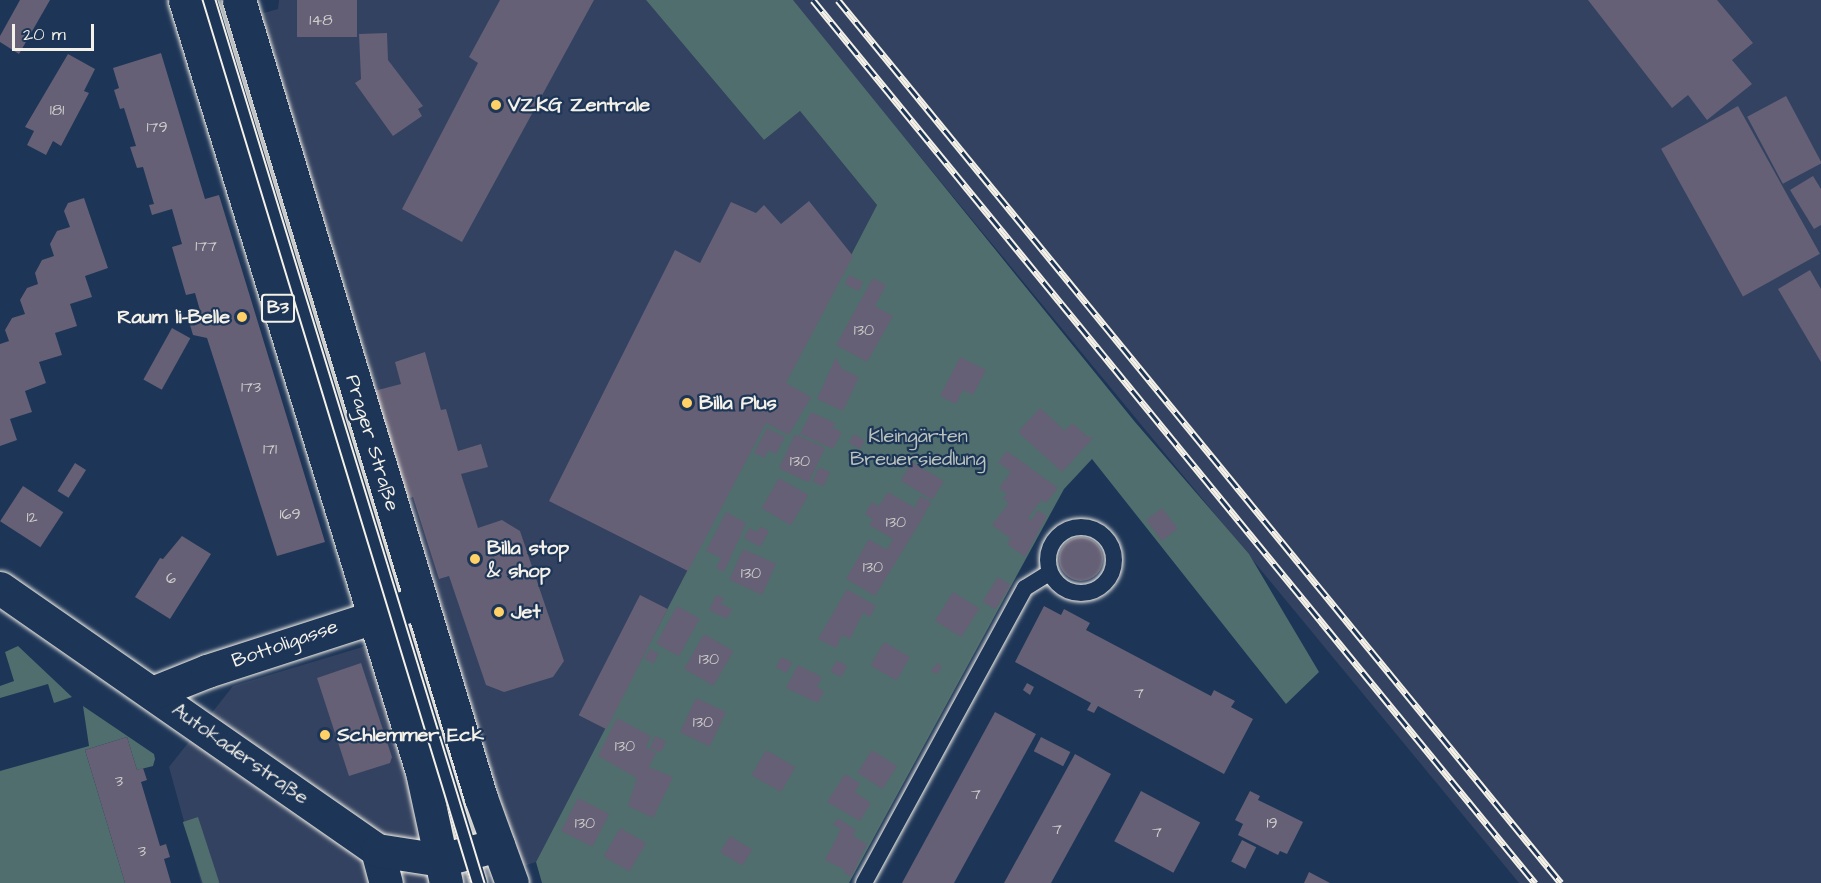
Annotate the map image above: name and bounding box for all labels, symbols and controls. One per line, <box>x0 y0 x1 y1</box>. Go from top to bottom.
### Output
house number: 148 <box>309 10 333 30</box>
scale bar <box>15 12 98 50</box>
text: 20 m <box>23 22 66 47</box>
place label: VZKG Zentrale <box>508 93 650 117</box>
marker: VZKG Zentrale <box>489 98 503 112</box>
house number: 181 <box>50 100 64 120</box>
house number: 179 <box>146 117 168 137</box>
house number: 177 <box>195 236 217 256</box>
road number: B3 <box>260 293 296 323</box>
place label: Raum li-Belle <box>117 305 230 329</box>
marker: Raum li-Belle <box>235 310 249 324</box>
house number: 130 <box>854 320 874 340</box>
street label: Prager Straße <box>340 372 404 514</box>
house number: 173 <box>241 377 261 397</box>
place label: Billa Plus <box>699 391 777 415</box>
marker: Billa Plus <box>680 396 694 410</box>
park label: Kleingärten Breuersiedlung <box>850 425 986 472</box>
house number: 171 <box>263 439 277 459</box>
house number: 130 <box>790 451 810 471</box>
house number: 169 <box>279 504 301 524</box>
house number: 12 <box>26 507 38 527</box>
house number: 130 <box>886 512 906 532</box>
place label: Billa stop & shop <box>487 536 569 583</box>
marker: Billa stop & shop <box>468 552 482 566</box>
house number: 130 <box>863 557 883 577</box>
house number: 130 <box>741 563 761 583</box>
house number: 6 <box>166 568 176 588</box>
place label: Jet <box>511 600 540 624</box>
marker: Jet <box>492 605 506 619</box>
street label: Bottoligasse <box>229 615 341 673</box>
house number: 130 <box>699 649 719 669</box>
house number: 7 <box>1134 683 1144 703</box>
street label: Autokaderstraße <box>167 698 313 810</box>
house number: 130 <box>693 712 713 732</box>
place label: Schlemmer Eck <box>337 723 484 747</box>
marker: Schlemmer Eck <box>318 728 332 742</box>
house number: 130 <box>615 736 635 756</box>
house number: 3 <box>115 771 123 791</box>
house number: 7 <box>971 784 981 804</box>
house number: 130 <box>575 813 595 833</box>
house number: 19 <box>1266 813 1278 833</box>
house number: 7 <box>1052 819 1062 839</box>
house number: 7 <box>1152 822 1162 842</box>
house number: 3 <box>138 841 146 861</box>

